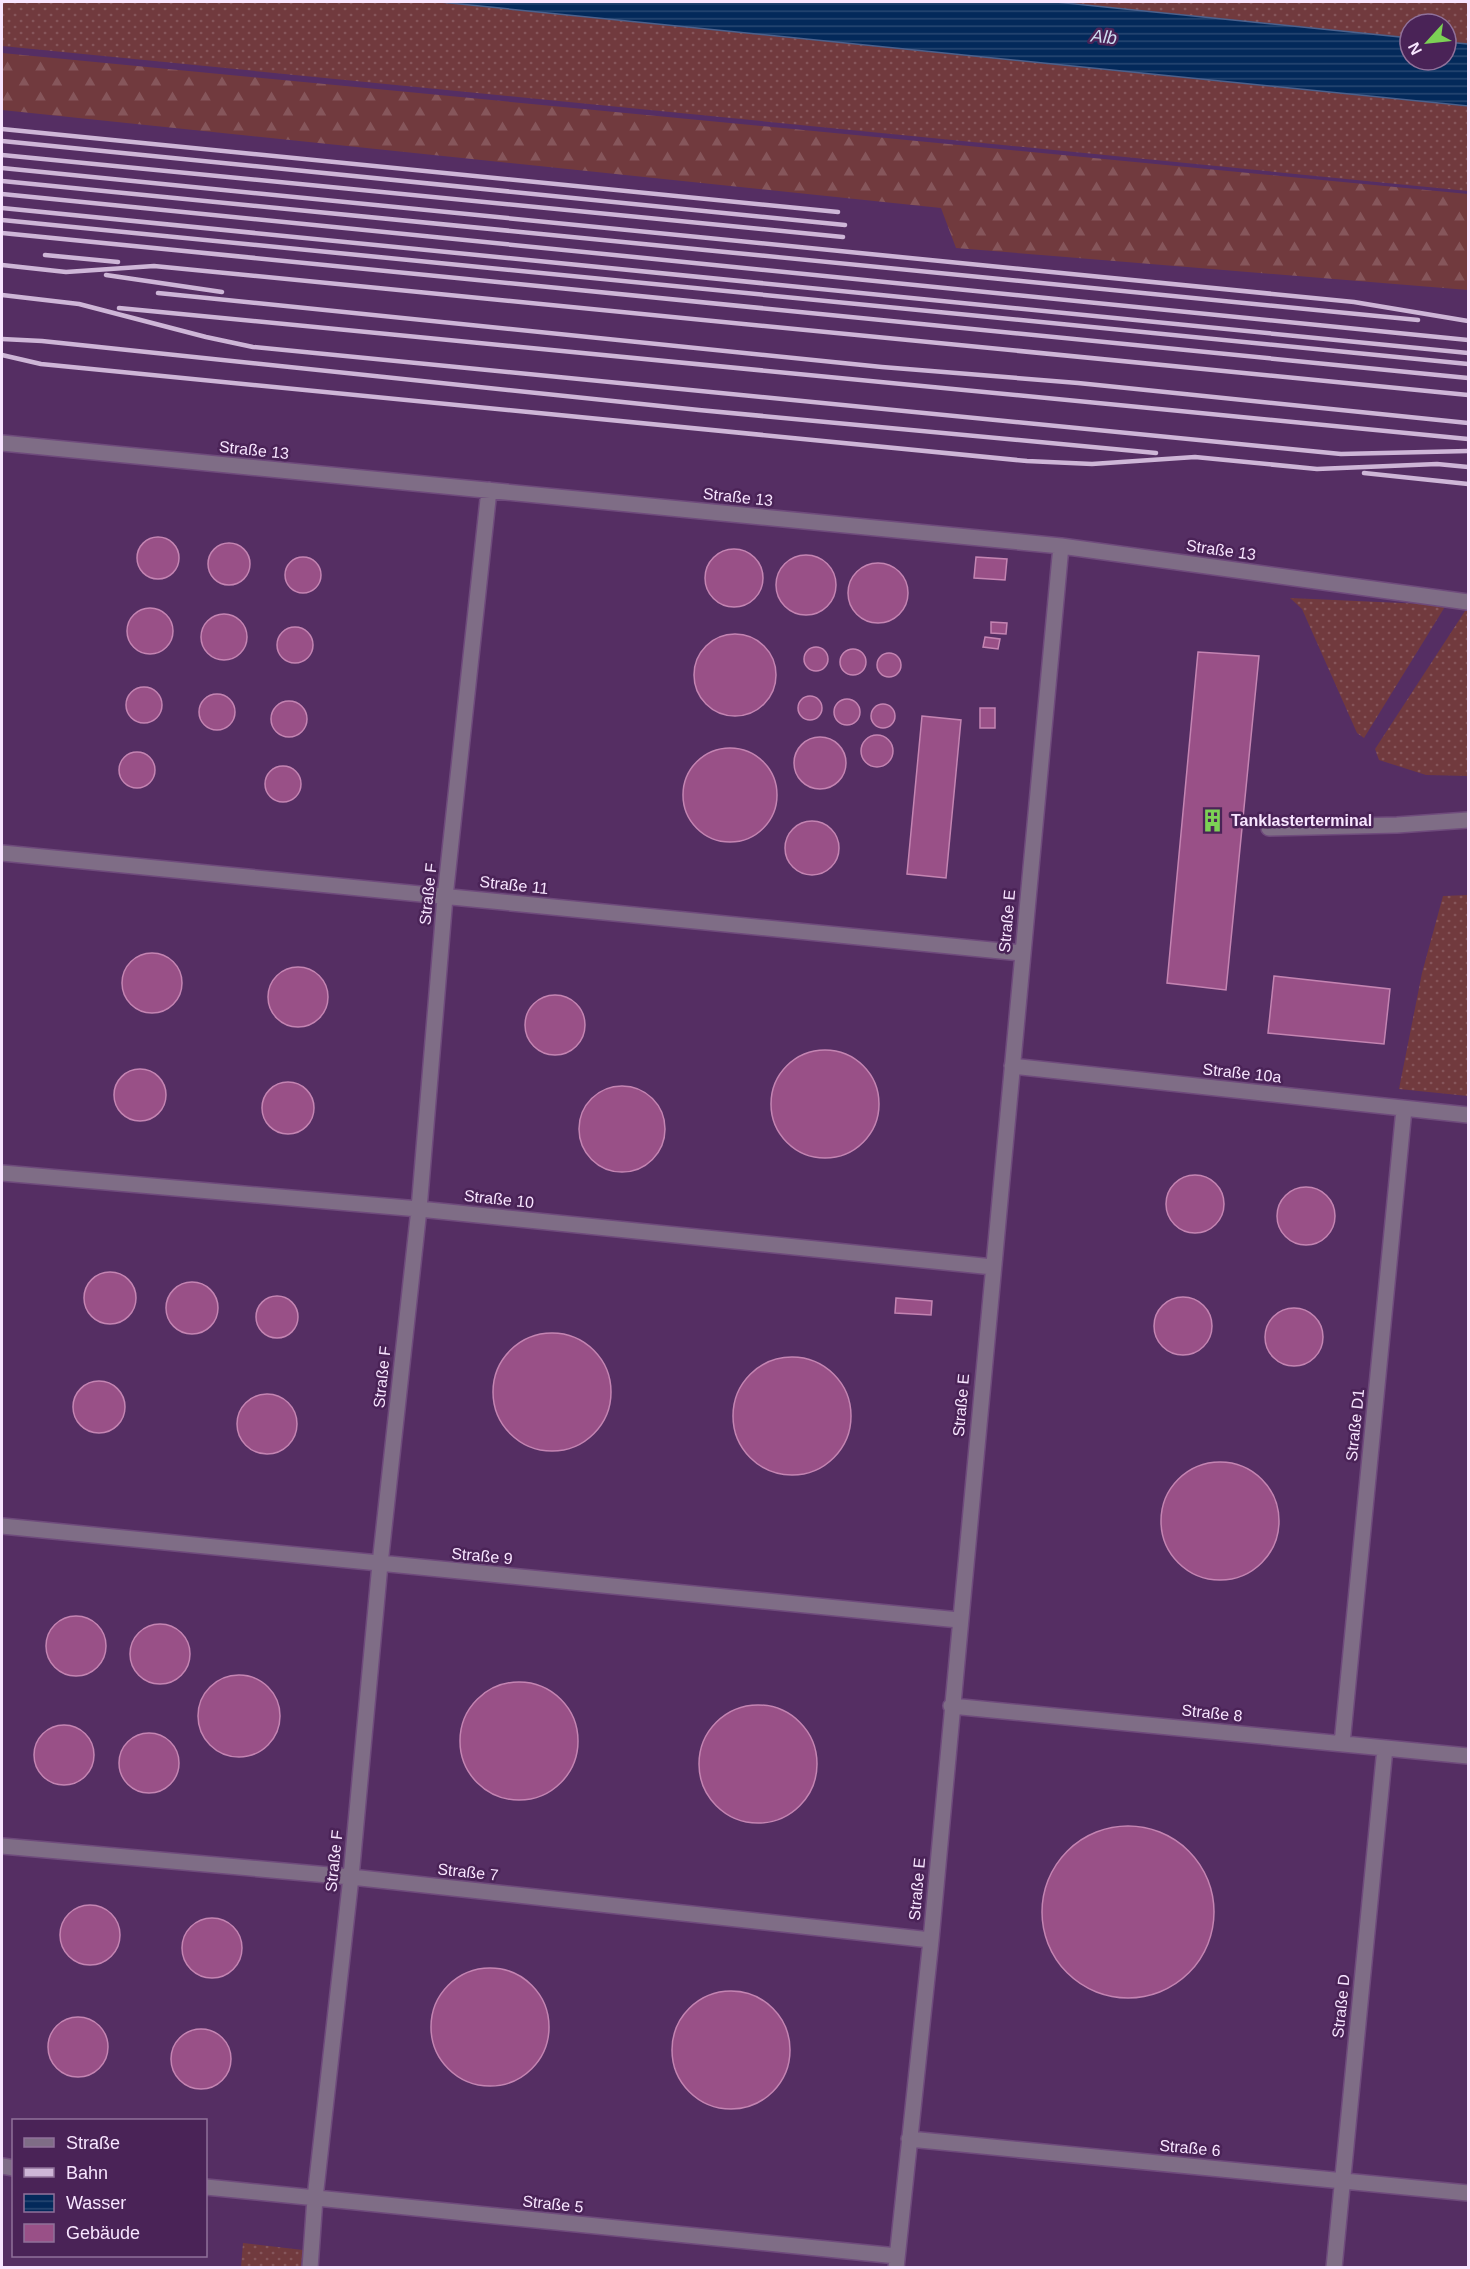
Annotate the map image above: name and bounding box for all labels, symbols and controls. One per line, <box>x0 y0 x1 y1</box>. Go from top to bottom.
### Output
north arrow <box>1398 12 1458 72</box>
water label: Alb <box>1089 26 1118 48</box>
text: N <box>1405 40 1425 58</box>
street label: Straße 13 <box>218 438 290 462</box>
street label: Straße 13 <box>702 485 774 509</box>
street label: Straße 13 <box>1185 537 1257 563</box>
building icon: Tanklasterterminal <box>1200 807 1226 833</box>
place label: Tanklasterterminal <box>1231 812 1372 829</box>
street label: Straße F <box>416 862 440 926</box>
street label: Straße 11 <box>479 873 549 897</box>
street label: Straße E <box>996 889 1018 953</box>
street label: Straße 10a <box>1202 1060 1282 1086</box>
street label: Straße 10 <box>463 1187 535 1211</box>
street label: Straße F <box>370 1345 394 1409</box>
street label: Straße E <box>950 1373 972 1437</box>
street label: Straße D1 <box>1343 1388 1367 1462</box>
street label: Straße 9 <box>451 1545 513 1567</box>
street label: Straße 8 <box>1181 1701 1244 1725</box>
street label: Straße F <box>322 1829 346 1893</box>
street label: Straße E <box>906 1857 928 1921</box>
street label: Straße 7 <box>437 1860 500 1884</box>
street label: Straße D <box>1329 1973 1353 2039</box>
legend <box>12 2119 207 2257</box>
text: Straße <box>66 2133 120 2153</box>
street label: Straße 6 <box>1159 2137 1221 2159</box>
text: Bahn <box>66 2163 108 2183</box>
street label: Straße 5 <box>522 2192 585 2216</box>
text: Wasser <box>66 2193 126 2213</box>
text: Gebäude <box>66 2223 140 2243</box>

